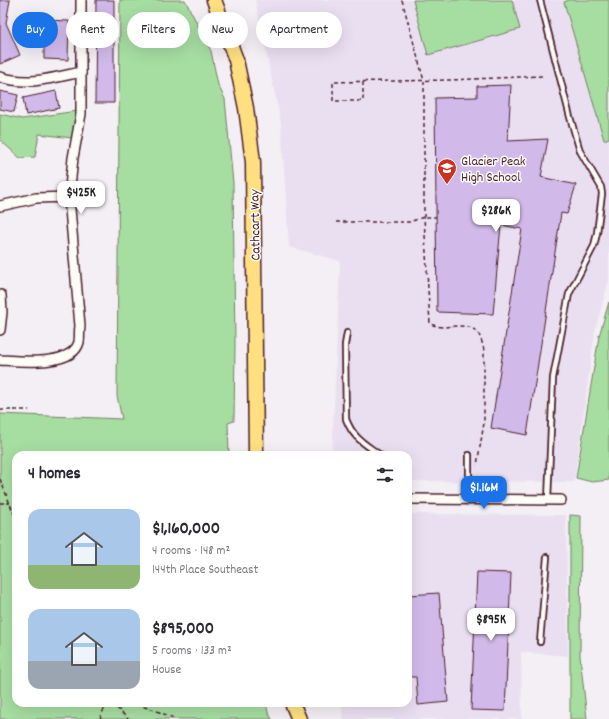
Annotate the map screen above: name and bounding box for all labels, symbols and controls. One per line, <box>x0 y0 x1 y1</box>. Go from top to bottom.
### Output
chip: Buy <box>12 12 58 48</box>
chip: Rent <box>66 12 119 48</box>
chip: Filters <box>127 12 190 48</box>
chip: New <box>198 12 248 48</box>
chip: Apartment <box>256 12 342 48</box>
place label: Glacier Peak High School <box>461 152 526 188</box>
school or university icon: Glacier Peak High School <box>436 157 458 185</box>
pin: $425K <box>53 181 109 215</box>
text: $425K <box>66 184 96 203</box>
street label: Cathcart Way <box>245 189 267 261</box>
pin: $286K <box>468 199 524 233</box>
text: $286K <box>481 202 511 221</box>
text: 4 homes <box>28 463 81 487</box>
icon: filters <box>374 464 396 486</box>
pin: $1.16M <box>451 476 517 510</box>
text: $1.16M <box>470 479 498 498</box>
text: $1,160,000 <box>152 518 220 542</box>
icon: home <box>60 525 108 573</box>
text: 4 rooms · 148 m² <box>152 542 230 561</box>
text: 144th Place Southeast <box>152 561 258 580</box>
pin: $895K <box>463 608 519 642</box>
text: $895K <box>476 611 506 630</box>
text: $895,000 <box>152 618 214 642</box>
icon: home <box>60 625 108 673</box>
text: 5 rooms · 133 m² <box>152 642 232 661</box>
text: House <box>152 661 181 680</box>

